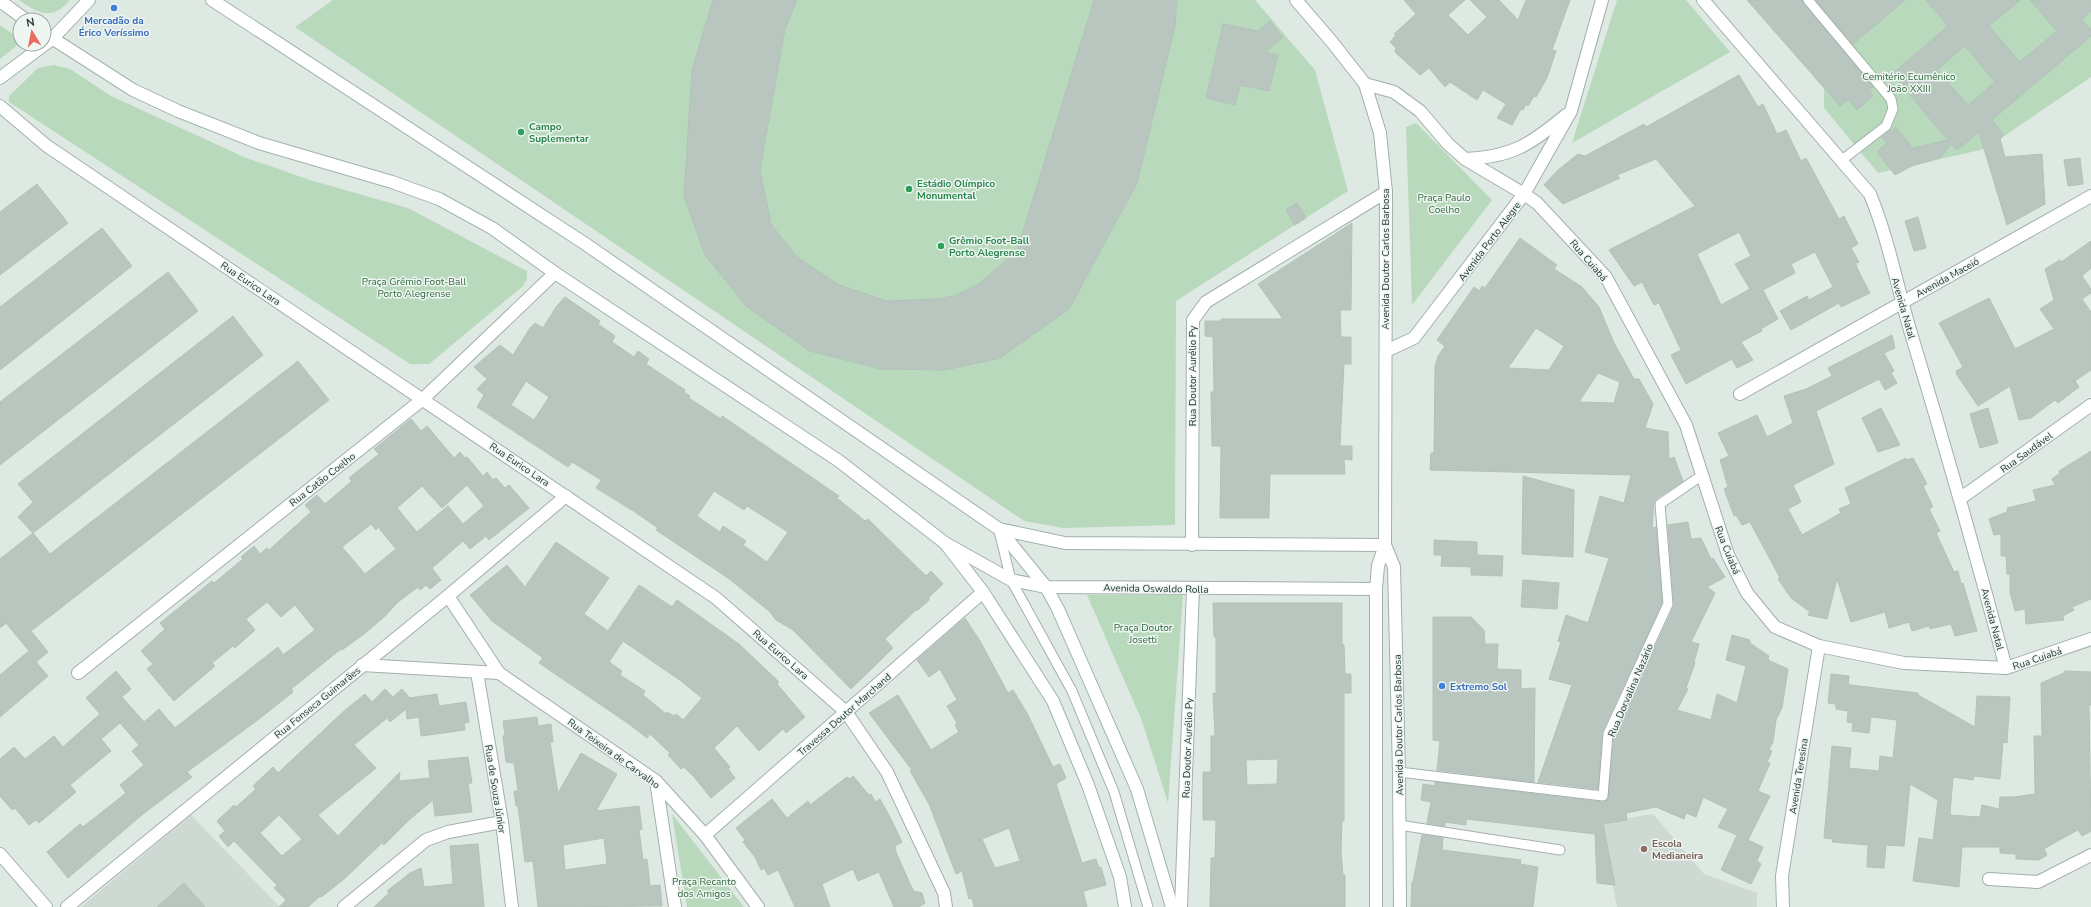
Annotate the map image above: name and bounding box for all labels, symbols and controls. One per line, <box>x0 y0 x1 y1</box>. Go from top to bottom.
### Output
marker: Mercadão da Érico Veríssimo <box>109 3 119 13</box>
north arrow <box>12 12 52 52</box>
place label: Mercadão da Érico Veríssimo <box>79 14 150 40</box>
text: N <box>25 15 36 31</box>
park label: Cemitério Ecumênico João XXIII <box>1862 70 1956 96</box>
place label: Campo Suplementar <box>529 120 589 146</box>
marker: Campo Suplementar <box>516 127 526 137</box>
place label: Estádio Olímpico Monumental <box>917 177 996 203</box>
marker: Estádio Olímpico Monumental <box>904 184 914 194</box>
street label: Avenida Doutor Carlos Barbosa <box>1379 188 1393 330</box>
park label: Praça Paulo Coelho <box>1418 191 1471 217</box>
street label: Avenida Porto Alegre <box>1455 199 1524 284</box>
place label: Grêmio Foot-Ball Porto Alegrense <box>949 234 1030 260</box>
street label: Rua Cuiabá <box>1566 237 1610 285</box>
marker: Grêmio Foot-Ball Porto Alegrense <box>936 241 946 251</box>
street label: Avenida Maceió <box>1913 254 1982 301</box>
street label: Rua Eurico Lara <box>218 259 283 309</box>
park label: Praça Grêmio Foot-Ball Porto Alegrense <box>362 275 466 301</box>
street label: Avenida Natal <box>1888 276 1919 341</box>
street label: Rua Doutor Aurélio Py <box>1186 325 1200 426</box>
street label: Rua Saudável <box>1998 429 2056 477</box>
street label: Rua Eurico Lara <box>487 440 552 490</box>
street label: Rua Catão Coelho <box>287 449 359 510</box>
street label: Rua Cuiabá <box>1711 524 1743 577</box>
street label: Avenida Oswaldo Rolla <box>1103 581 1209 597</box>
street label: Avenida Natal <box>1977 587 2007 652</box>
park label: Praça Doutor Josetti <box>1114 621 1173 647</box>
street label: Rua Eurico Lara <box>749 627 811 683</box>
street label: Rua Dorvalina Nazário <box>1605 641 1657 739</box>
street label: Rua Cuiabá <box>2011 644 2064 674</box>
street label: Avenida Doutor Carlos Barbosa <box>1391 654 1407 796</box>
street label: Rua Fonseca Guimarães <box>272 663 364 742</box>
street label: Travessa Doutor Marchand <box>795 670 895 759</box>
place label: Extremo Sol <box>1450 680 1508 694</box>
marker: Extremo Sol <box>1437 681 1447 691</box>
street label: Rua Doutor Aurélio Py <box>1179 697 1197 799</box>
street label: Rua Teixeira de Carvalho <box>564 715 663 792</box>
street label: Avenida Teresina <box>1786 737 1812 815</box>
street label: Rua de Souza Júnior <box>481 744 509 835</box>
place label: Escola Medianeira <box>1652 837 1703 863</box>
marker: Escola Medianeira <box>1639 844 1649 854</box>
park label: Praça Recanto dos Amigos <box>672 875 736 901</box>

